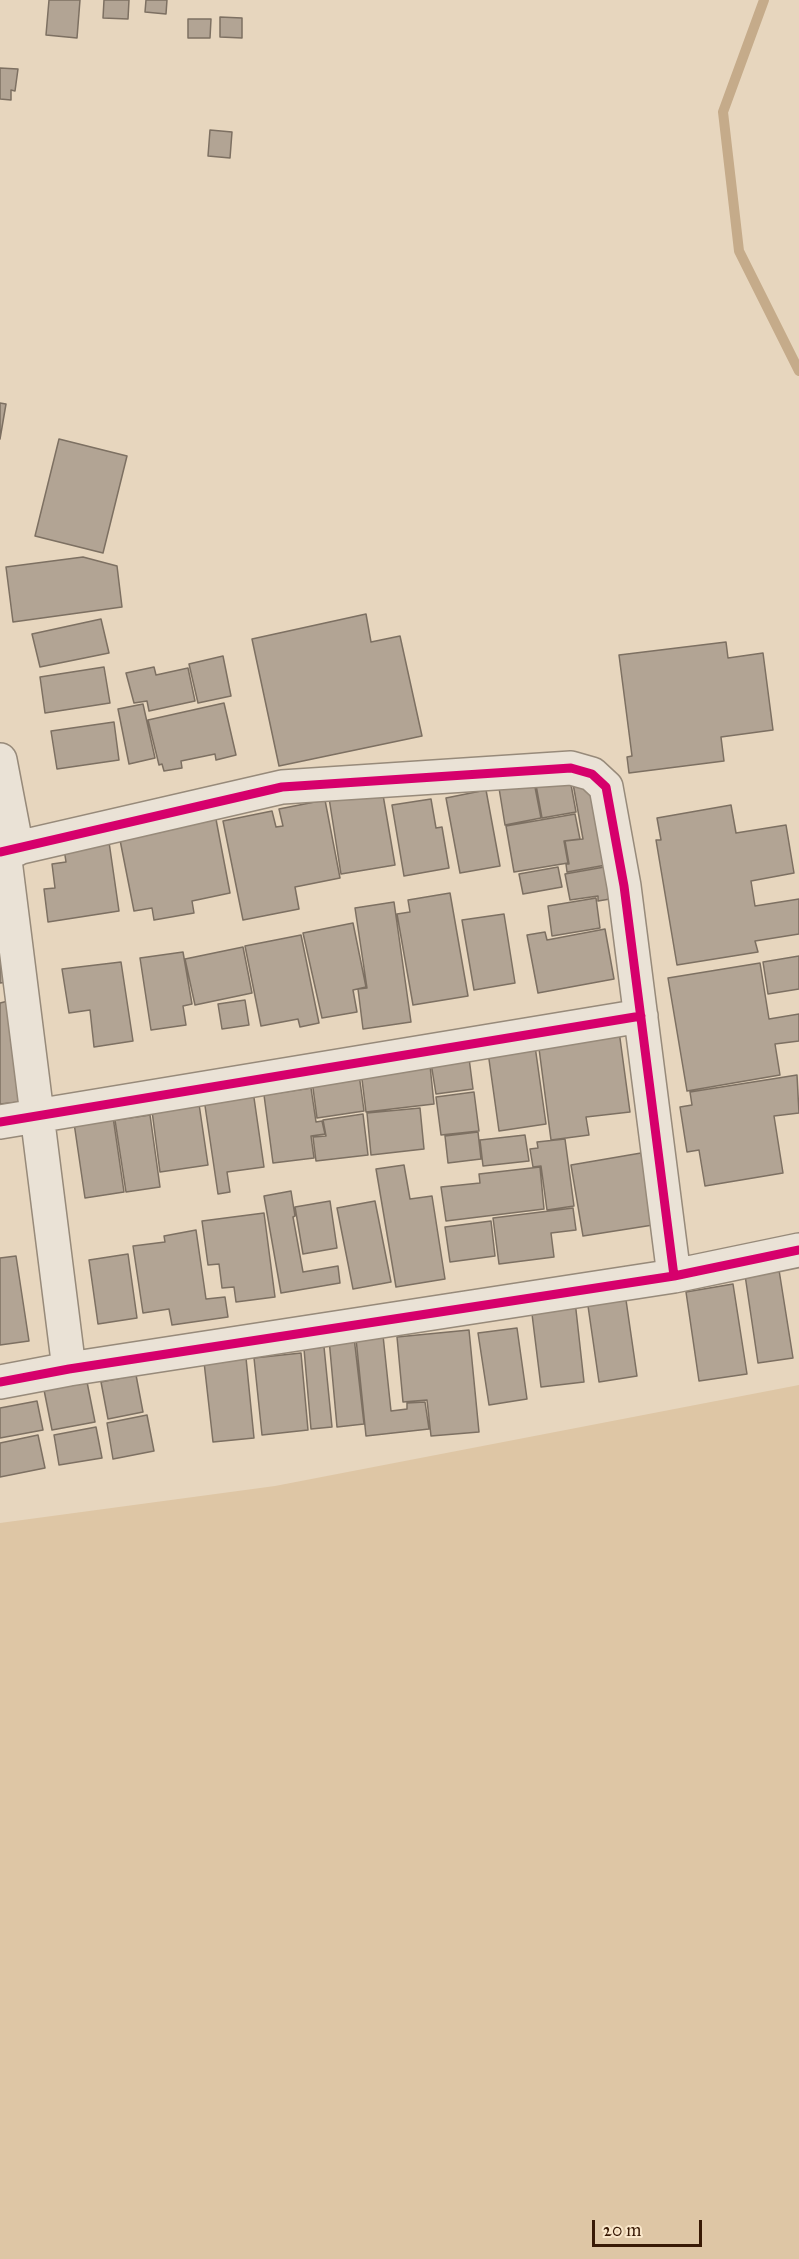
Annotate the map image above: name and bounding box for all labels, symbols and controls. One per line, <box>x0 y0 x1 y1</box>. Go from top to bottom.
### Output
scale bar <box>595 2208 704 2246</box>
text: 20 m <box>603 2219 641 2241</box>

